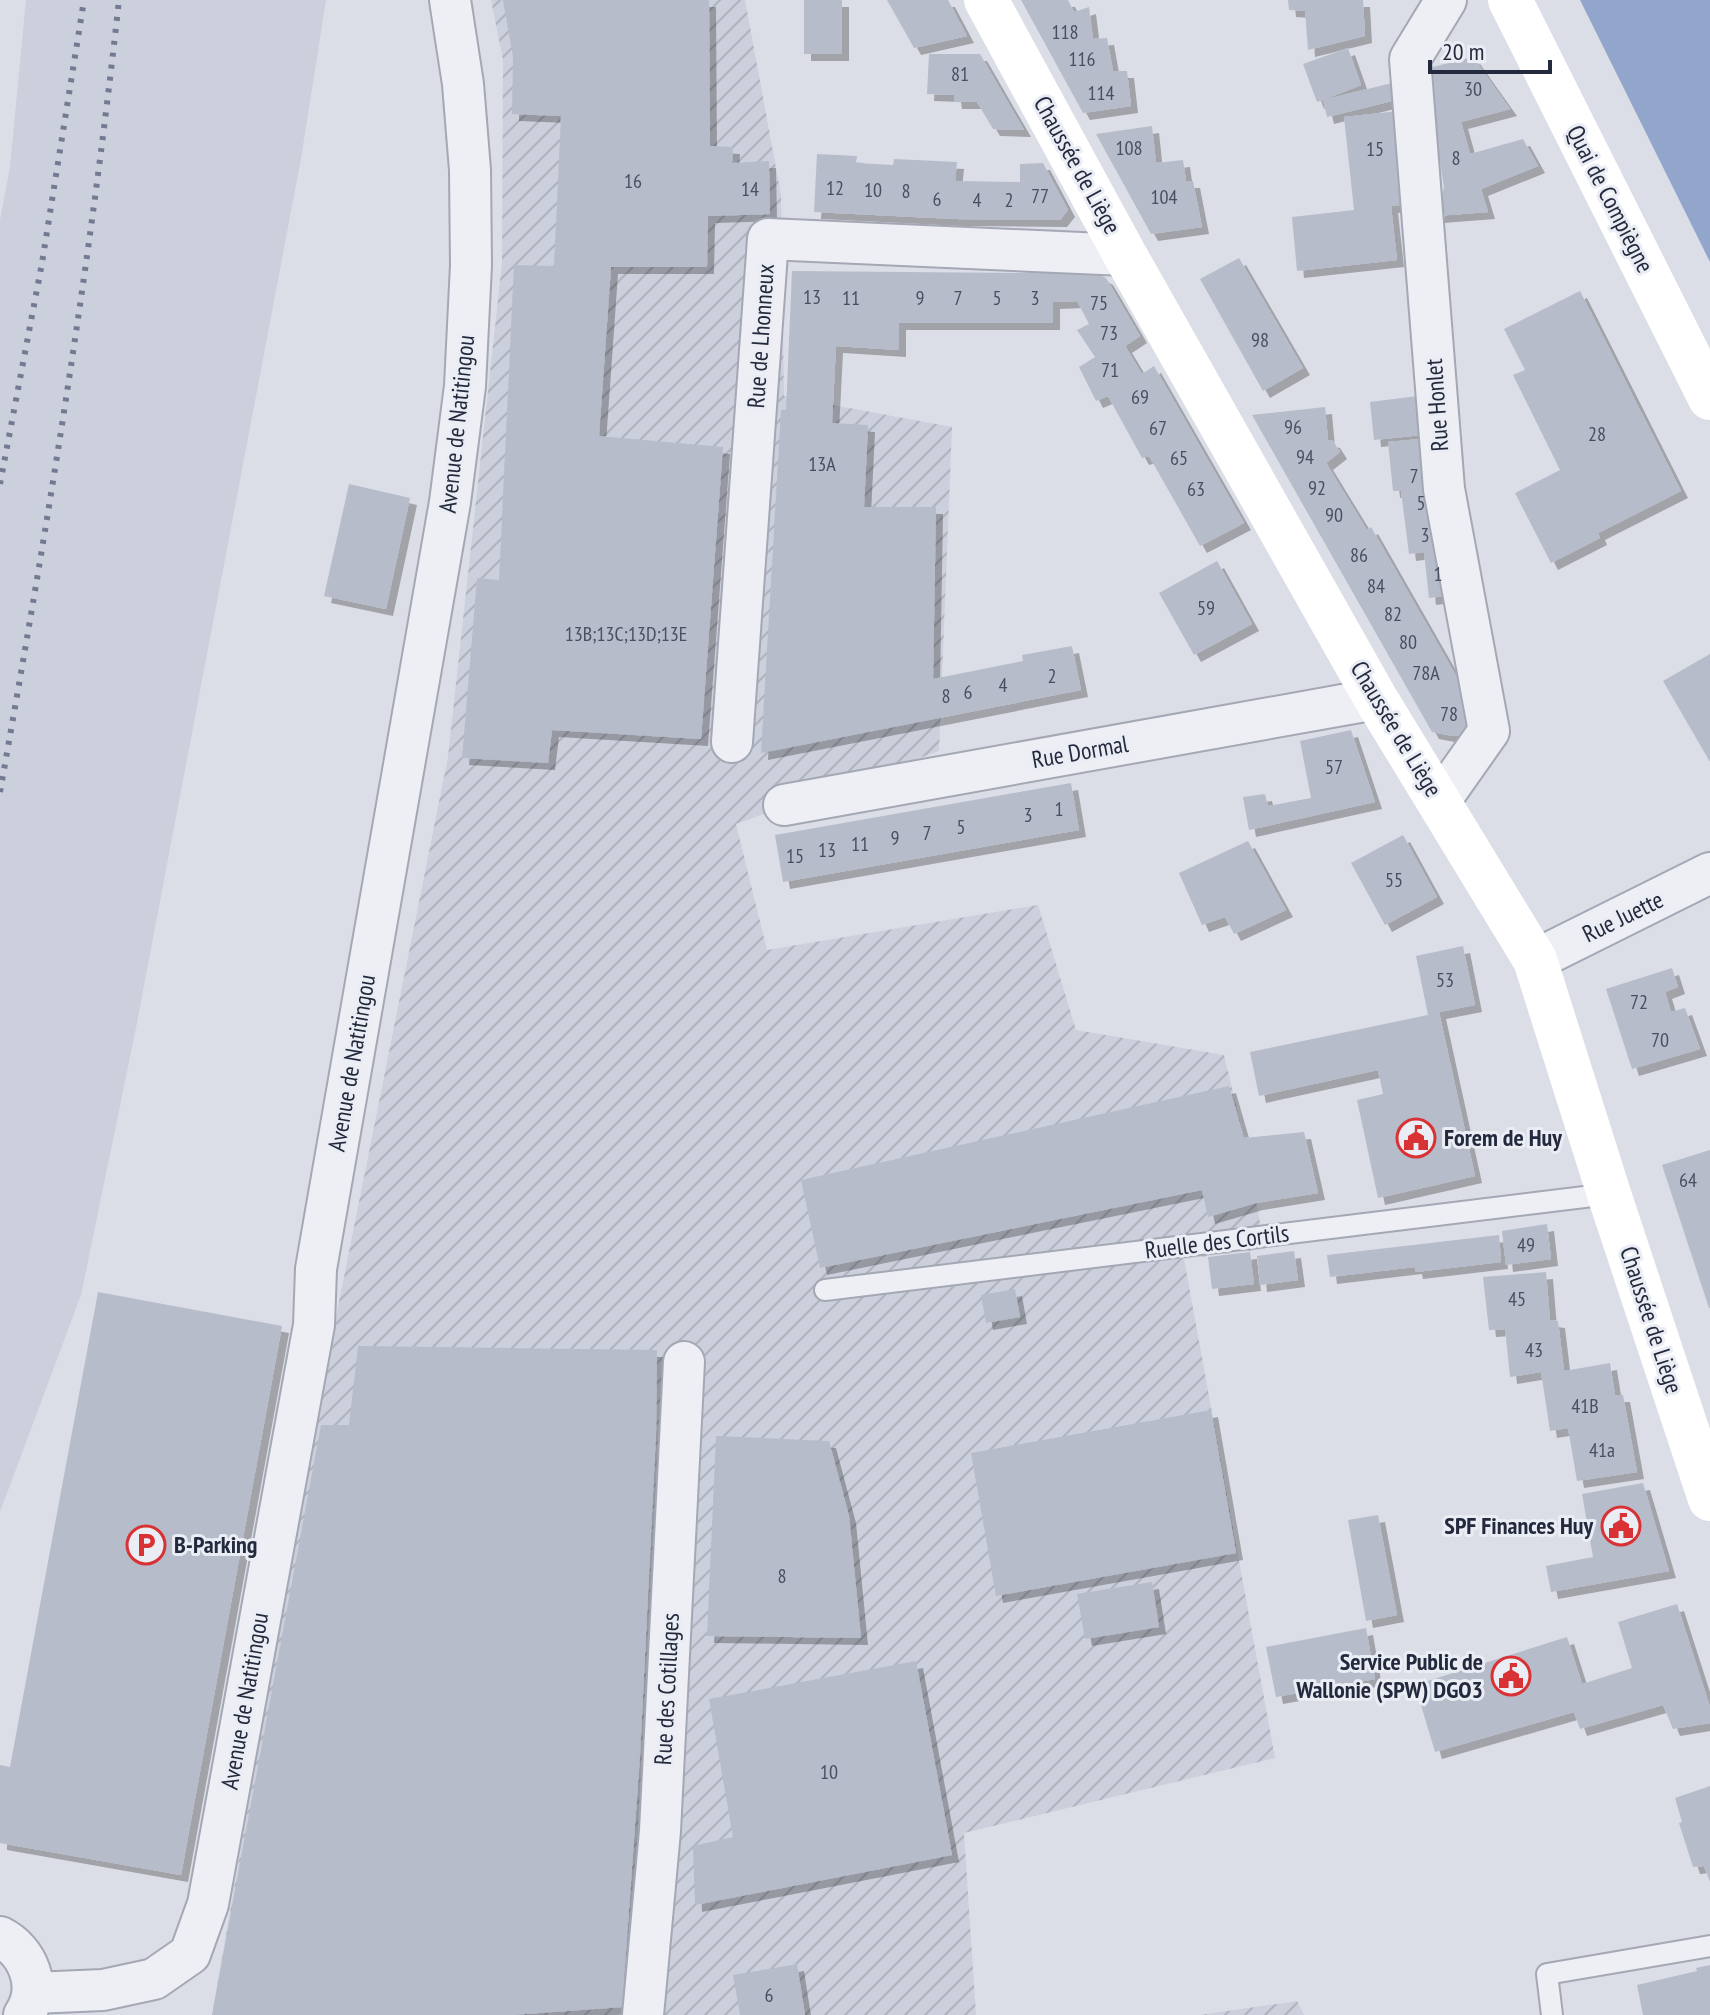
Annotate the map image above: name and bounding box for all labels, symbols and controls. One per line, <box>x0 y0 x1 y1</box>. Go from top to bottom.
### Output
house number: 118 <box>1052 19 1079 45</box>
scale bar <box>1430 24 1550 74</box>
text: 20 m <box>1442 36 1484 67</box>
house number: 116 <box>1069 46 1096 72</box>
house number: 81 <box>951 61 969 87</box>
house number: 30 <box>1464 76 1482 102</box>
house number: 114 <box>1088 80 1115 106</box>
street label: Chaussée de Liège <box>1027 90 1128 239</box>
street label: Quai de Compiègne <box>1560 120 1661 278</box>
house number: 108 <box>1116 135 1143 161</box>
house number: 15 <box>1366 136 1384 162</box>
house number: 8 <box>1452 145 1461 171</box>
house number: 16 <box>624 168 642 194</box>
house number: 12 <box>826 175 844 201</box>
house number: 14 <box>741 176 759 202</box>
house number: 10 <box>864 177 882 203</box>
house number: 8 <box>902 178 911 204</box>
house number: 77 <box>1031 183 1049 209</box>
house number: 104 <box>1151 184 1178 210</box>
house number: 6 <box>933 186 942 212</box>
house number: 4 <box>973 187 982 213</box>
house number: 2 <box>1005 187 1014 213</box>
street label: Rue de Lhonneux <box>740 263 781 409</box>
house number: 13 <box>803 284 821 310</box>
house number: 11 <box>842 285 860 311</box>
house number: 9 <box>916 285 925 311</box>
house number: 7 <box>954 285 963 311</box>
house number: 5 <box>993 285 1002 311</box>
house number: 3 <box>1031 285 1040 311</box>
house number: 75 <box>1090 290 1108 316</box>
house number: 73 <box>1100 320 1118 346</box>
house number: 98 <box>1251 327 1269 353</box>
street label: Avenue de Natitingou <box>432 333 481 515</box>
house number: 71 <box>1101 357 1119 383</box>
street label: Rue Honlet <box>1418 357 1455 452</box>
house number: 69 <box>1131 384 1149 410</box>
house number: 96 <box>1284 414 1302 440</box>
house number: 67 <box>1149 415 1167 441</box>
house number: 28 <box>1588 421 1606 447</box>
house number: 94 <box>1296 444 1314 470</box>
house number: 65 <box>1170 445 1188 471</box>
house number: 13A <box>808 451 836 477</box>
house number: 7 <box>1410 463 1419 489</box>
house number: 92 <box>1308 475 1326 501</box>
house number: 63 <box>1187 476 1205 502</box>
house number: 5 <box>1417 490 1426 516</box>
house number: 90 <box>1325 502 1343 528</box>
house number: 3 <box>1421 522 1430 548</box>
house number: 86 <box>1350 542 1368 568</box>
house number: 1 <box>1434 561 1443 587</box>
house number: 84 <box>1367 573 1385 599</box>
house number: 59 <box>1197 595 1215 621</box>
house number: 82 <box>1384 601 1402 627</box>
house number: 13B;13C;13D;13E <box>565 621 687 647</box>
house number: 80 <box>1399 629 1417 655</box>
street label: Chaussée de Liège <box>1344 655 1449 802</box>
house number: 78A <box>1412 660 1440 686</box>
house number: 2 <box>1048 663 1057 689</box>
house number: 4 <box>999 672 1008 698</box>
house number: 6 <box>964 679 973 705</box>
house number: 8 <box>942 683 951 709</box>
house number: 78 <box>1440 701 1458 727</box>
street label: Rue Dormal <box>1029 728 1131 775</box>
house number: 57 <box>1325 754 1343 780</box>
house number: 1 <box>1055 796 1064 822</box>
house number: 3 <box>1024 802 1033 828</box>
house number: 5 <box>957 814 966 840</box>
house number: 7 <box>923 820 932 846</box>
house number: 9 <box>891 825 900 851</box>
house number: 11 <box>851 831 869 857</box>
house number: 13 <box>818 837 836 863</box>
house number: 15 <box>786 843 804 869</box>
house number: 55 <box>1385 867 1403 893</box>
street label: Rue Juette <box>1577 884 1668 949</box>
house number: 53 <box>1436 967 1454 993</box>
street label: Avenue de Natitingou <box>321 972 382 1154</box>
house number: 72 <box>1630 989 1648 1015</box>
house number: 70 <box>1651 1027 1669 1053</box>
public building icon: Forem de Huy <box>1395 1117 1437 1159</box>
place label: Forem de Huy <box>1444 1122 1562 1153</box>
house number: 64 <box>1679 1167 1697 1193</box>
street label: Ruelle des Cortils <box>1143 1217 1291 1266</box>
house number: 49 <box>1517 1232 1535 1258</box>
street label: Chaussée de Liège <box>1613 1242 1690 1397</box>
house number: 45 <box>1508 1286 1526 1312</box>
house number: 43 <box>1525 1337 1543 1363</box>
house number: 41B <box>1571 1393 1599 1419</box>
house number: 41a <box>1589 1437 1615 1463</box>
public building icon: SPF Finances Huy <box>1600 1505 1642 1547</box>
place label: SPF Finances Huy <box>1444 1510 1593 1541</box>
parking icon: B-Parking <box>125 1524 167 1566</box>
place label: B-Parking <box>174 1529 257 1560</box>
house number: 8 <box>778 1563 787 1589</box>
street label: Avenue de Natitingou <box>214 1610 275 1792</box>
street label: Rue des Cotillages <box>647 1612 686 1766</box>
place label: Service Public de Wallonie (SPW) DGO3 <box>1295 1646 1483 1705</box>
public building icon: Service Public de Wallonie (SPW) DGO3 <box>1490 1655 1532 1697</box>
house number: 10 <box>820 1759 838 1785</box>
house number: 6 <box>765 1982 774 2008</box>

